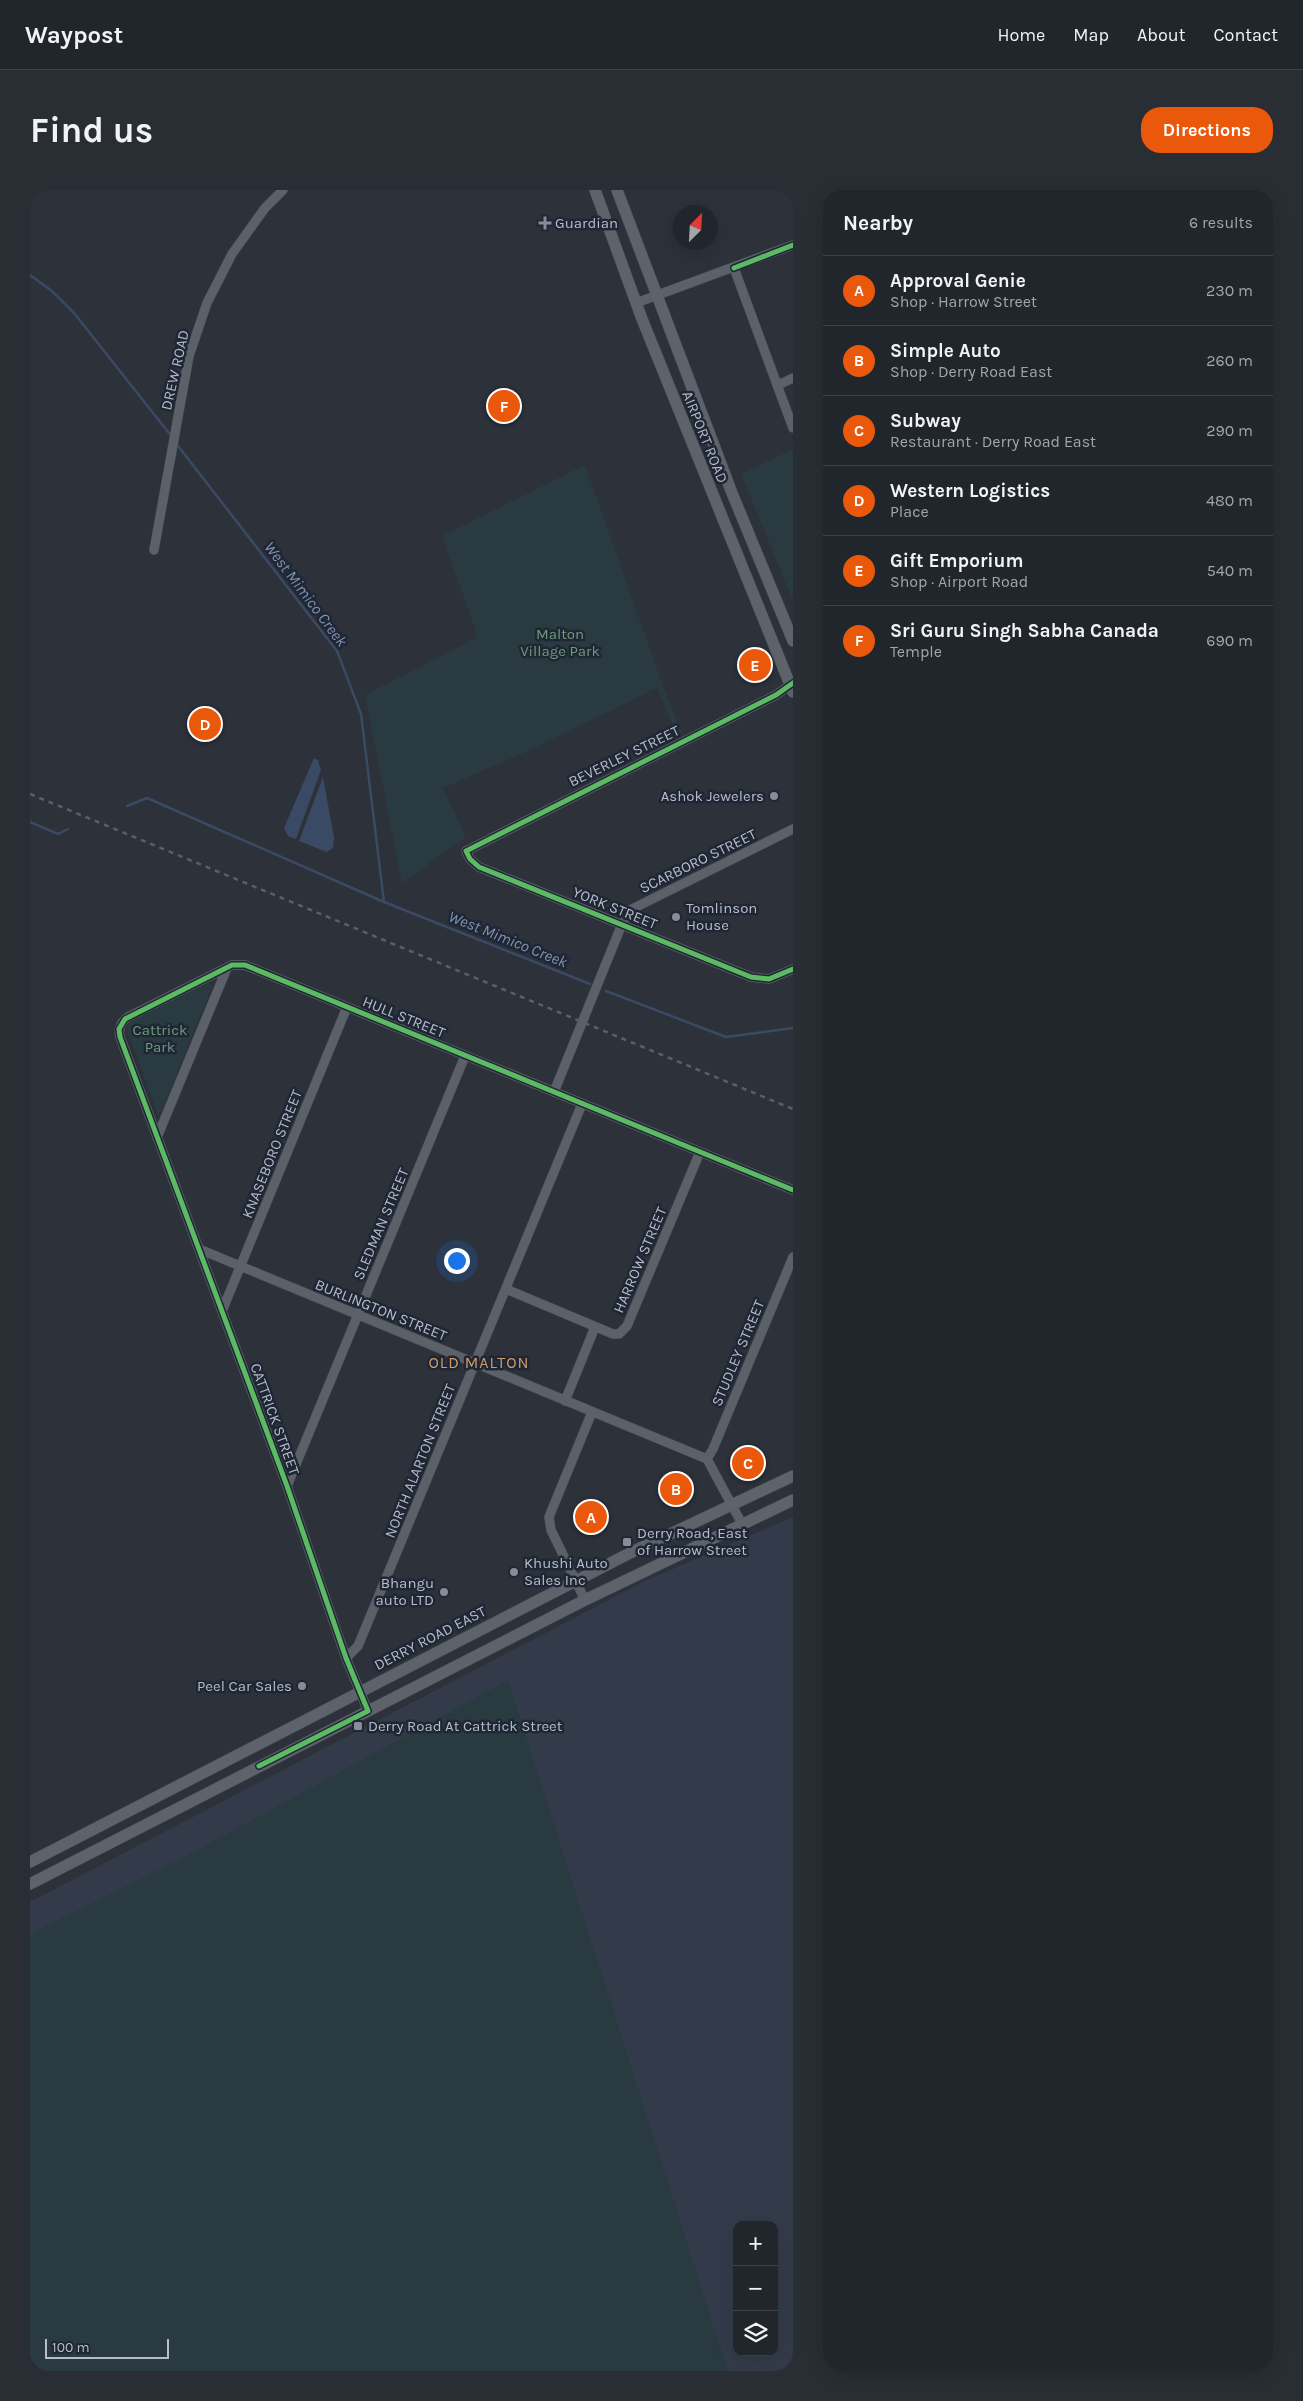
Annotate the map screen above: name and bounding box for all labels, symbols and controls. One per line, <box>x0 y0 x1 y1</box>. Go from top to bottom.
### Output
text: Waypost <box>25 21 123 49</box>
text: Home <box>997 24 1045 46</box>
text: Map <box>1073 24 1109 46</box>
text: About <box>1137 24 1186 46</box>
text: Contact <box>1214 24 1278 46</box>
button: Directions <box>1141 107 1273 153</box>
text: Find us <box>30 110 153 151</box>
north arrow <box>673 205 718 250</box>
text: Nearby <box>843 211 913 235</box>
text: 6 results <box>1189 213 1253 232</box>
place label: Guardian <box>555 214 618 232</box>
marker: Guardian <box>539 217 551 229</box>
text: Approval Genie <box>890 270 1026 292</box>
text: A <box>854 281 864 300</box>
text: 230 m <box>1206 281 1253 300</box>
text: Shop · Harrow Street <box>890 292 1037 311</box>
street label: DREW ROAD <box>157 328 193 412</box>
text: Simple Auto <box>890 340 1001 362</box>
text: B <box>854 351 864 370</box>
text: 260 m <box>1206 351 1253 370</box>
text: Shop · Derry Road East <box>890 362 1052 381</box>
pin: F <box>488 387 520 425</box>
street label: AIRPORT ROAD <box>678 388 732 486</box>
text: Subway <box>890 410 961 432</box>
text: C <box>854 421 864 440</box>
text: 290 m <box>1206 421 1253 440</box>
text: Restaurant · Derry Road East <box>890 432 1096 451</box>
text: Western Logistics <box>890 480 1050 502</box>
text: D <box>854 491 864 510</box>
text: 480 m <box>1206 491 1253 510</box>
text: Place <box>890 502 929 521</box>
water label: West Mimico Creek <box>260 538 352 651</box>
text: Gift Emporium <box>890 550 1024 572</box>
text: E <box>854 561 864 580</box>
text: 540 m <box>1207 561 1253 580</box>
text: Shop · Airport Road <box>890 572 1028 591</box>
text: Sri Guru Singh Sabha Canada <box>890 620 1159 642</box>
park label: Malton Village Park <box>520 625 600 660</box>
text: F <box>855 631 863 650</box>
text: 690 m <box>1206 631 1253 650</box>
text: Temple <box>890 642 942 661</box>
pin: E <box>739 646 771 684</box>
pin: D <box>189 705 221 743</box>
street label: BEVERLEY STREET <box>566 721 683 791</box>
place label: Ashok Jewelers <box>661 787 764 805</box>
marker: Ashok Jewelers <box>768 790 780 802</box>
street label: SCARBORO STREET <box>637 825 760 897</box>
street label: YORK STREET <box>570 883 660 933</box>
place label: Tomlinson House <box>686 899 757 934</box>
water label: West Mimico Creek <box>446 907 571 972</box>
marker: Tomlinson House <box>670 911 682 923</box>
street label: HULL STREET <box>360 992 448 1042</box>
park label: Cattrick Park <box>133 1021 187 1056</box>
street label: KNASEBORO STREET <box>238 1087 306 1221</box>
street label: SLEDMAN STREET <box>349 1165 413 1283</box>
street label: HARROW STREET <box>609 1204 671 1316</box>
your location <box>444 1248 470 1274</box>
street label: BURLINGTON STREET <box>312 1275 450 1345</box>
street label: STUDLEY STREET <box>708 1297 769 1409</box>
district label: OLD MALTON <box>429 1353 529 1372</box>
street label: CATTRICK STREET <box>246 1361 304 1478</box>
street label: NORTH ALARTON STREET <box>381 1381 459 1541</box>
pin: C <box>732 1444 764 1482</box>
pin: B <box>660 1470 692 1508</box>
pin: A <box>575 1498 607 1536</box>
place label: Derry Road, East of Harrow Street <box>637 1524 748 1559</box>
marker: Derry Road, East of Harrow Street <box>621 1536 633 1548</box>
place label: Khushi Auto Sales Inc <box>524 1554 608 1589</box>
marker: Khushi Auto Sales Inc <box>508 1566 520 1578</box>
place label: Bhangu auto LTD <box>376 1574 434 1609</box>
marker: Bhangu auto LTD <box>438 1586 450 1598</box>
street label: DERRY ROAD EAST <box>371 1602 489 1674</box>
place label: Peel Car Sales <box>197 1677 292 1695</box>
marker: Peel Car Sales <box>296 1680 308 1692</box>
place label: Derry Road At Cattrick Street <box>368 1717 563 1735</box>
marker: Derry Road At Cattrick Street <box>352 1720 364 1732</box>
map controls <box>733 2221 778 2356</box>
button: + <box>733 2221 778 2266</box>
button: − <box>733 2266 778 2311</box>
button: layers <box>733 2311 778 2356</box>
scale bar <box>45 2336 169 2359</box>
text: 100 m <box>52 2339 90 2356</box>

